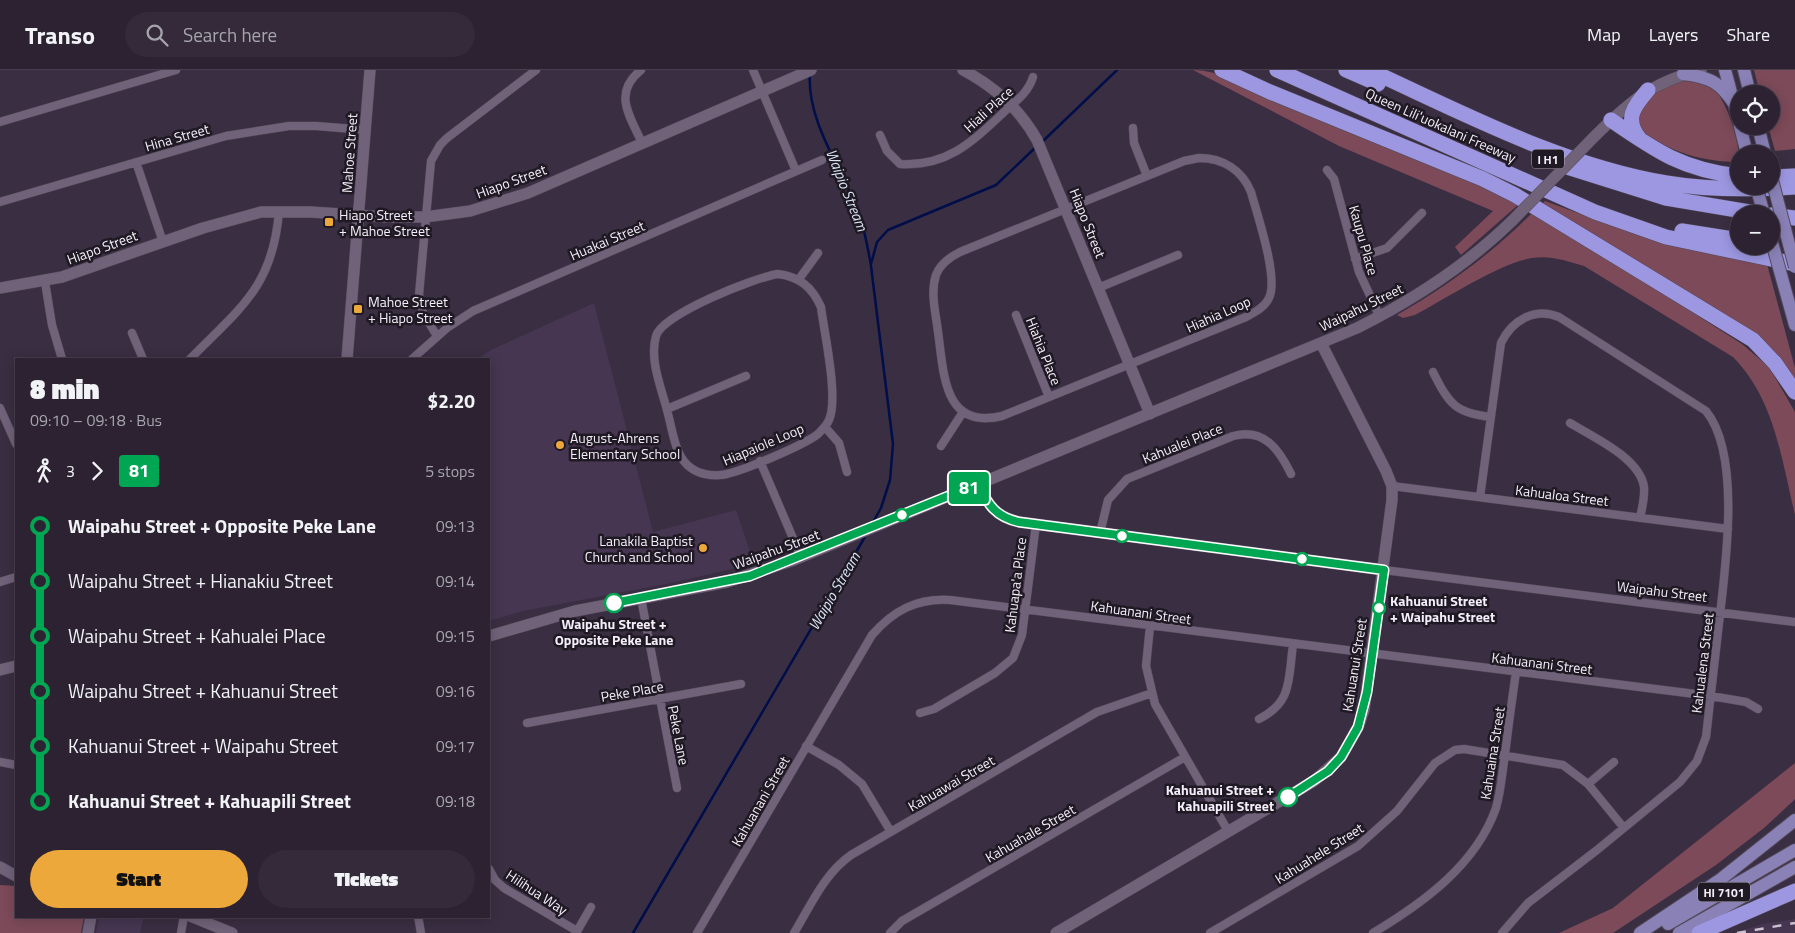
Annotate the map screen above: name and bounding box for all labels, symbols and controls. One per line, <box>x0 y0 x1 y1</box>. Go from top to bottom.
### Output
search box <box>125 12 475 57</box>
text: Transo <box>25 17 95 53</box>
text: Search here <box>183 20 277 49</box>
icon: search <box>143 21 171 49</box>
text: Map <box>1587 21 1621 48</box>
text: Layers <box>1649 21 1698 48</box>
text: Share <box>1726 21 1770 48</box>
street label: Hiali Place <box>958 81 1018 137</box>
street label: Queen Liliʻuokalani Freeway <box>1362 82 1520 168</box>
map controls <box>1730 85 1780 255</box>
button: locate <box>1730 85 1780 135</box>
street label: Mahoe Street <box>336 112 362 194</box>
street label: Hina Street <box>142 118 212 156</box>
water label: Waipio Stream <box>820 145 874 235</box>
button: + <box>1730 145 1780 195</box>
road number: I H1 <box>1532 150 1564 168</box>
street label: Hiapo Street <box>473 159 549 203</box>
street label: Hiapo Street <box>1065 185 1112 261</box>
street label: Kaupu Place <box>1344 203 1384 277</box>
place label: Hiapo Street + Mahoe Street <box>339 204 430 241</box>
button: − <box>1730 205 1780 255</box>
street label: Huakai Street <box>566 215 648 265</box>
marker: Hiapo Street + Mahoe Street <box>323 216 335 228</box>
street label: Hiapo Street <box>64 225 140 269</box>
street label: Waipahu Street <box>1316 278 1406 336</box>
street label: Hiahia Loop <box>1182 290 1254 338</box>
place label: Mahoe Street + Hiapo Street <box>368 291 452 328</box>
marker: Mahoe Street + Hiapo Street <box>352 303 364 315</box>
street label: Hiahia Place <box>1021 314 1067 388</box>
text: 8 min <box>30 367 100 410</box>
text: $2.20 <box>428 386 475 415</box>
text: 09:10 – 09:18 · Bus <box>30 408 162 432</box>
street label: Hiapaiole Loop <box>719 417 807 471</box>
street label: Kahualei Place <box>1139 417 1225 469</box>
place label: August-Ahrens Elementary School <box>570 427 680 464</box>
marker: August-Ahrens Elementary School <box>554 439 566 451</box>
icon: walk <box>30 457 58 485</box>
icon: forward <box>83 457 111 485</box>
text: 81 <box>129 457 149 484</box>
text: 3 <box>66 459 75 483</box>
text: 5 stops <box>425 459 475 483</box>
line badge: 81 <box>946 472 992 504</box>
text: 81 <box>959 474 979 501</box>
street label: Kahualoa Street <box>1514 479 1610 511</box>
unlabelled marker <box>895 508 909 522</box>
text: Waipahu Street + Opposite Peke Lane <box>68 511 376 540</box>
text: 09:13 <box>436 514 475 538</box>
street label: Waipahu Street <box>730 524 822 574</box>
unlabelled marker <box>1115 529 1129 543</box>
place label: Lanakila Baptist Church and School <box>585 530 693 567</box>
street label: Kahuapa'a Place <box>999 536 1031 634</box>
marker: Lanakila Baptist Church and School <box>697 542 709 554</box>
water label: Waipio Stream <box>802 547 866 634</box>
unlabelled marker <box>1295 552 1309 566</box>
text: Waipahu Street + Hianakiu Street <box>68 566 333 595</box>
text: 09:14 <box>436 569 475 593</box>
street label: Waipahu Street <box>1616 575 1708 607</box>
place label: Kahuanui Street + Waipahu Street <box>1390 590 1495 627</box>
marker: Waipahu Street + Opposite Peke Lane <box>604 593 624 613</box>
street label: Kahuanani Street <box>1089 595 1193 629</box>
marker: Kahuanui Street + Waipahu Street <box>1372 601 1386 615</box>
street label: Kahualena Street <box>1685 612 1719 714</box>
place label: Waipahu Street + Opposite Peke Lane <box>555 613 673 650</box>
street label: Kahuanui Street <box>1336 617 1372 713</box>
text: Waipahu Street + Kahualei Place <box>68 621 326 650</box>
text: 09:15 <box>436 624 475 648</box>
street label: Kahuanani Street <box>1490 646 1594 680</box>
street label: Peke Place <box>599 675 665 707</box>
text: Waipahu Street + Kahuanui Street <box>68 676 338 705</box>
text: 09:16 <box>436 679 475 703</box>
street label: Peke Lane <box>663 703 695 767</box>
street label: Kahuaina Street <box>1474 705 1510 801</box>
text: Kahuanui Street + Waipahu Street <box>68 731 338 760</box>
text: 09:17 <box>436 734 475 758</box>
street label: Kahuawai Street <box>904 750 998 816</box>
street label: Kahuanani Street <box>726 752 794 850</box>
place label: Kahuanui Street + Kahuapili Street <box>1166 779 1274 816</box>
text: Kahuanui Street + Kahuapili Street <box>68 786 351 815</box>
marker: Kahuanui Street + Kahuapili Street <box>1278 787 1298 807</box>
text: 09:18 <box>436 789 475 813</box>
street label: Kahuahale Street <box>981 799 1079 867</box>
street label: Kahuahele Street <box>1271 817 1367 889</box>
button: Start <box>30 850 248 908</box>
button: Tickets <box>258 850 475 908</box>
street label: Hilihua Way <box>502 864 572 920</box>
road number: HI 7101 <box>1698 882 1750 902</box>

